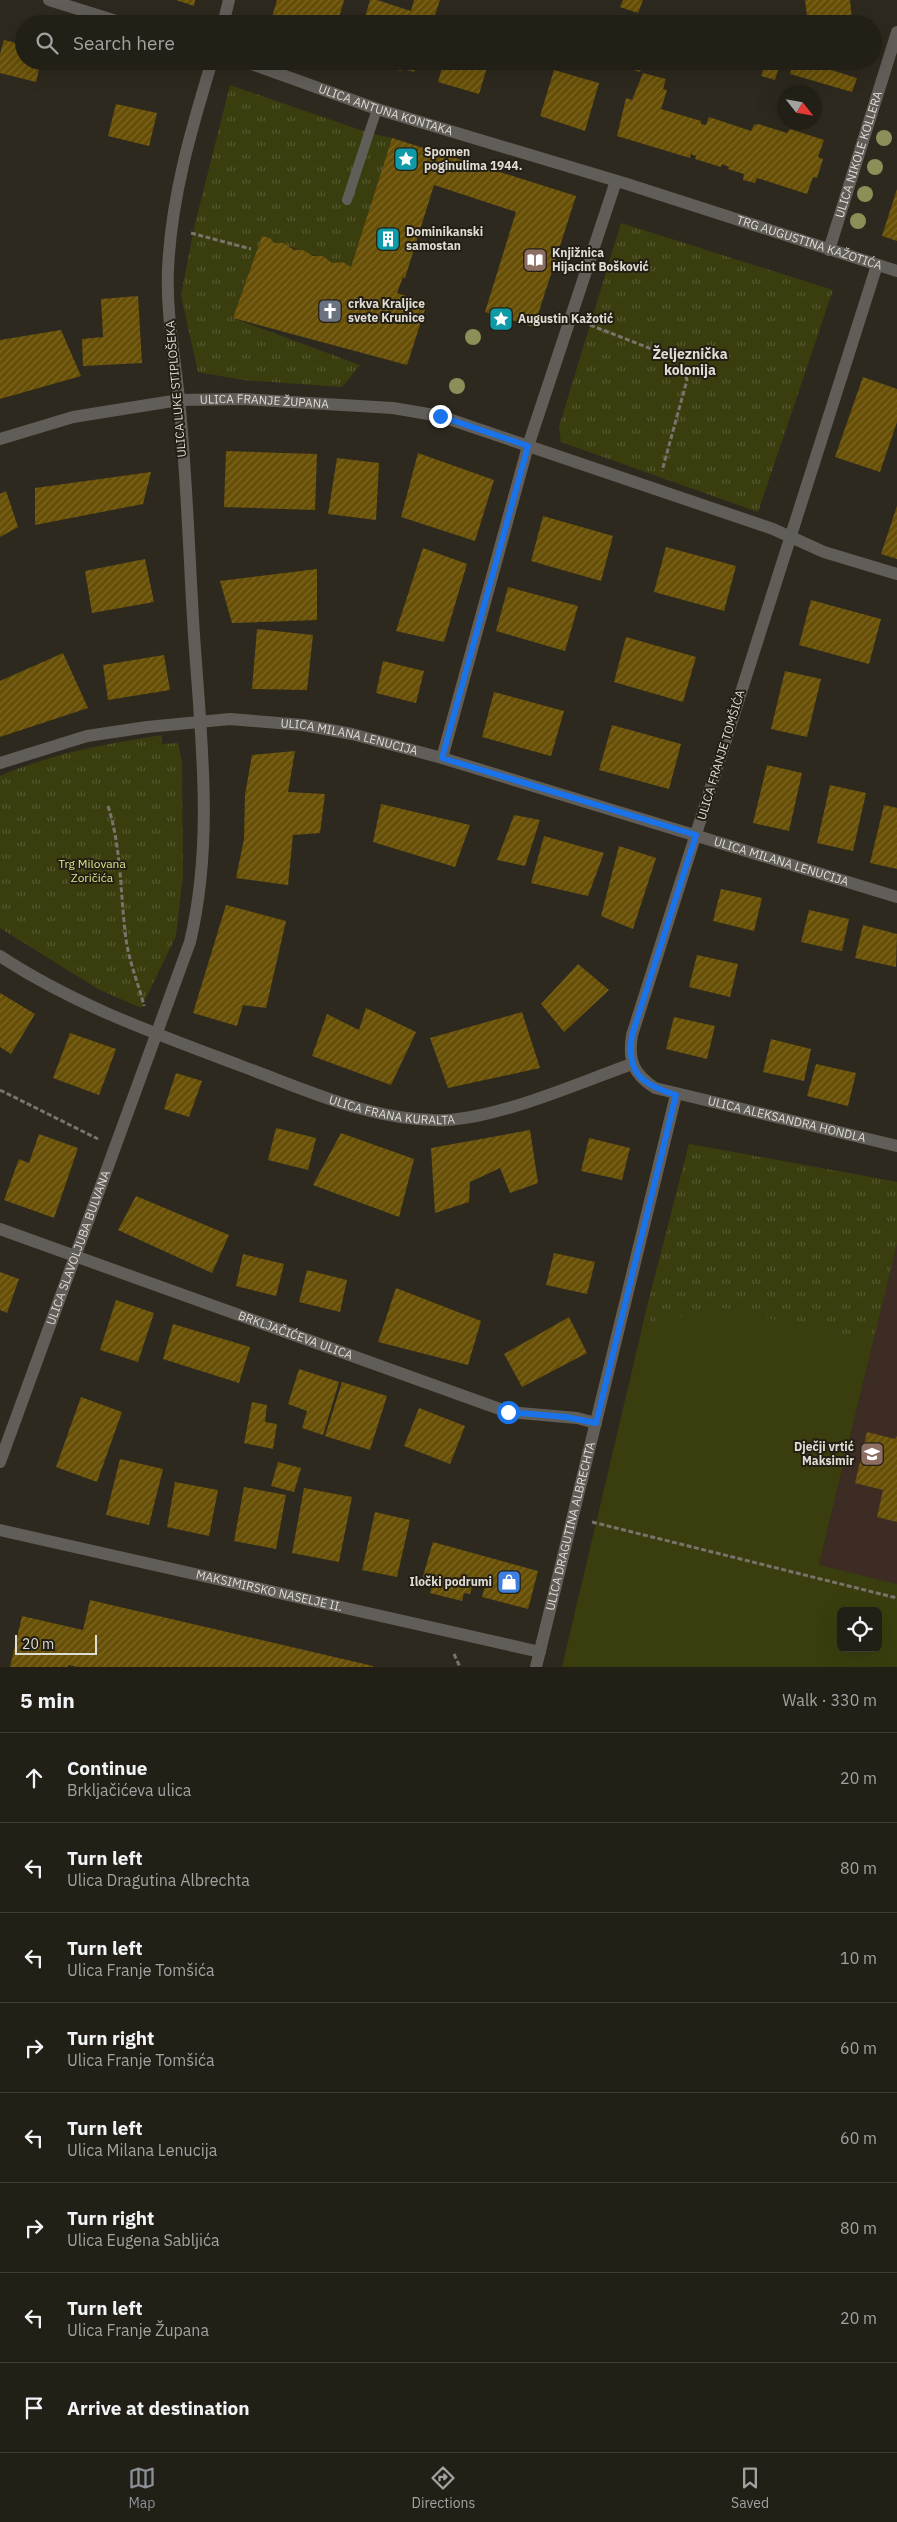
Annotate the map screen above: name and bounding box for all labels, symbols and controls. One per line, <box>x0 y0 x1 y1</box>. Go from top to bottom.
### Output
search box <box>15 15 882 70</box>
icon: search <box>33 29 61 57</box>
text: Search here <box>73 31 175 55</box>
street label: ULICA ANTUNA KONTAKA <box>317 81 455 138</box>
north arrow <box>777 85 822 130</box>
street label: ULICA NIKOLE KOLLERA <box>831 89 885 220</box>
place label: Spomen poginulima 1944. <box>424 144 522 173</box>
place icon: Spomen poginulima 1944. <box>393 146 419 172</box>
street label: TRG AUGUSTINA KAŽOTIĆA <box>735 212 885 273</box>
place label: Dominikanski samostan <box>406 224 483 253</box>
building icon: Dominikanski samostan <box>375 226 401 252</box>
place label: Knjižnica Hijacint Bošković <box>552 245 649 274</box>
library icon: Knjižnica Hijacint Bošković <box>522 247 548 273</box>
place label: crkva Kraljice svete Krunice <box>348 296 425 325</box>
church icon: crkva Kraljice svete Krunice <box>317 298 343 324</box>
place icon: Augustin Kažotić <box>488 306 514 332</box>
place label: Augustin Kažotić <box>518 311 613 326</box>
street label: ULICA LUKE STIPLOŠEKA <box>162 320 189 458</box>
district label: Željeznička kolonija <box>652 344 728 379</box>
street label: ULICA FRANJE ŽUPANA <box>200 391 330 411</box>
route end <box>429 405 452 428</box>
street label: ULICA FRANJE TOMŠIĆA <box>694 688 748 822</box>
street label: ULICA MILANA LENUCIJA <box>280 715 420 758</box>
street label: ULICA MILANA LENUCIJA <box>712 833 851 889</box>
park label: Trg Milovana Zoričića <box>58 856 126 885</box>
street label: ULICA FRANA KURALTA <box>327 1092 456 1127</box>
street label: ULICA ALEKSANDRA HONDLA <box>706 1093 868 1145</box>
street label: ULICA SLAVOLJUBA BULVANA <box>43 1168 113 1327</box>
street label: BRKLJAČIĆEVA ULICA <box>236 1307 355 1363</box>
route start <box>497 1401 520 1424</box>
place label: Dječji vrtić Maksimir <box>794 1439 854 1468</box>
street label: ULICA DRAGUTINA ALBRECHTA <box>542 1440 598 1612</box>
school or university icon: Dječji vrtić Maksimir <box>859 1441 885 1467</box>
street label: MAKSIMIRSKO NASELJE II. <box>195 1567 344 1614</box>
shop icon: Iločki podrumi <box>496 1569 522 1595</box>
place label: Iločki podrumi <box>409 1574 492 1589</box>
map controls <box>837 1607 882 1652</box>
button: locate <box>837 1607 882 1652</box>
scale bar <box>15 1632 98 1655</box>
text: 20 m <box>22 1635 54 1653</box>
text: 5 min <box>20 1686 75 1714</box>
text: Walk · 330 m <box>782 1690 877 1710</box>
text: Continue <box>67 1756 147 1780</box>
icon: ahead <box>20 1764 48 1792</box>
text: 20 m <box>840 1768 877 1788</box>
text: Brkljačićeva ulica <box>67 1780 191 1800</box>
text: Turn left <box>67 1846 143 1870</box>
icon: left <box>20 1854 48 1882</box>
text: 80 m <box>840 1858 877 1878</box>
text: Ulica Dragutina Albrechta <box>67 1870 250 1890</box>
text: Turn left <box>67 1936 143 1960</box>
icon: left <box>20 1944 48 1972</box>
text: 10 m <box>840 1948 877 1968</box>
text: Ulica Franje Tomšića <box>67 1960 215 1980</box>
text: Turn right <box>67 2026 154 2050</box>
icon: right <box>20 2034 48 2062</box>
text: 60 m <box>840 2038 877 2058</box>
text: Ulica Franje Tomšića <box>67 2050 215 2070</box>
text: Turn left <box>67 2116 143 2140</box>
icon: left <box>20 2124 48 2152</box>
text: 60 m <box>840 2128 877 2148</box>
text: Ulica Milana Lenucija <box>67 2140 217 2160</box>
text: Turn right <box>67 2206 154 2230</box>
icon: right <box>20 2214 48 2242</box>
text: 80 m <box>840 2218 877 2238</box>
text: Ulica Eugena Sabljića <box>67 2230 220 2250</box>
text: Turn left <box>67 2296 143 2320</box>
icon: left <box>20 2304 48 2332</box>
text: 20 m <box>840 2308 877 2328</box>
text: Ulica Franje Župana <box>67 2320 209 2340</box>
icon: arrive <box>20 2394 48 2422</box>
text: Arrive at destination <box>67 2396 250 2420</box>
tab: Map <box>128 2464 156 2512</box>
tab: Directions <box>412 2464 475 2512</box>
tab: Saved <box>731 2464 769 2512</box>

